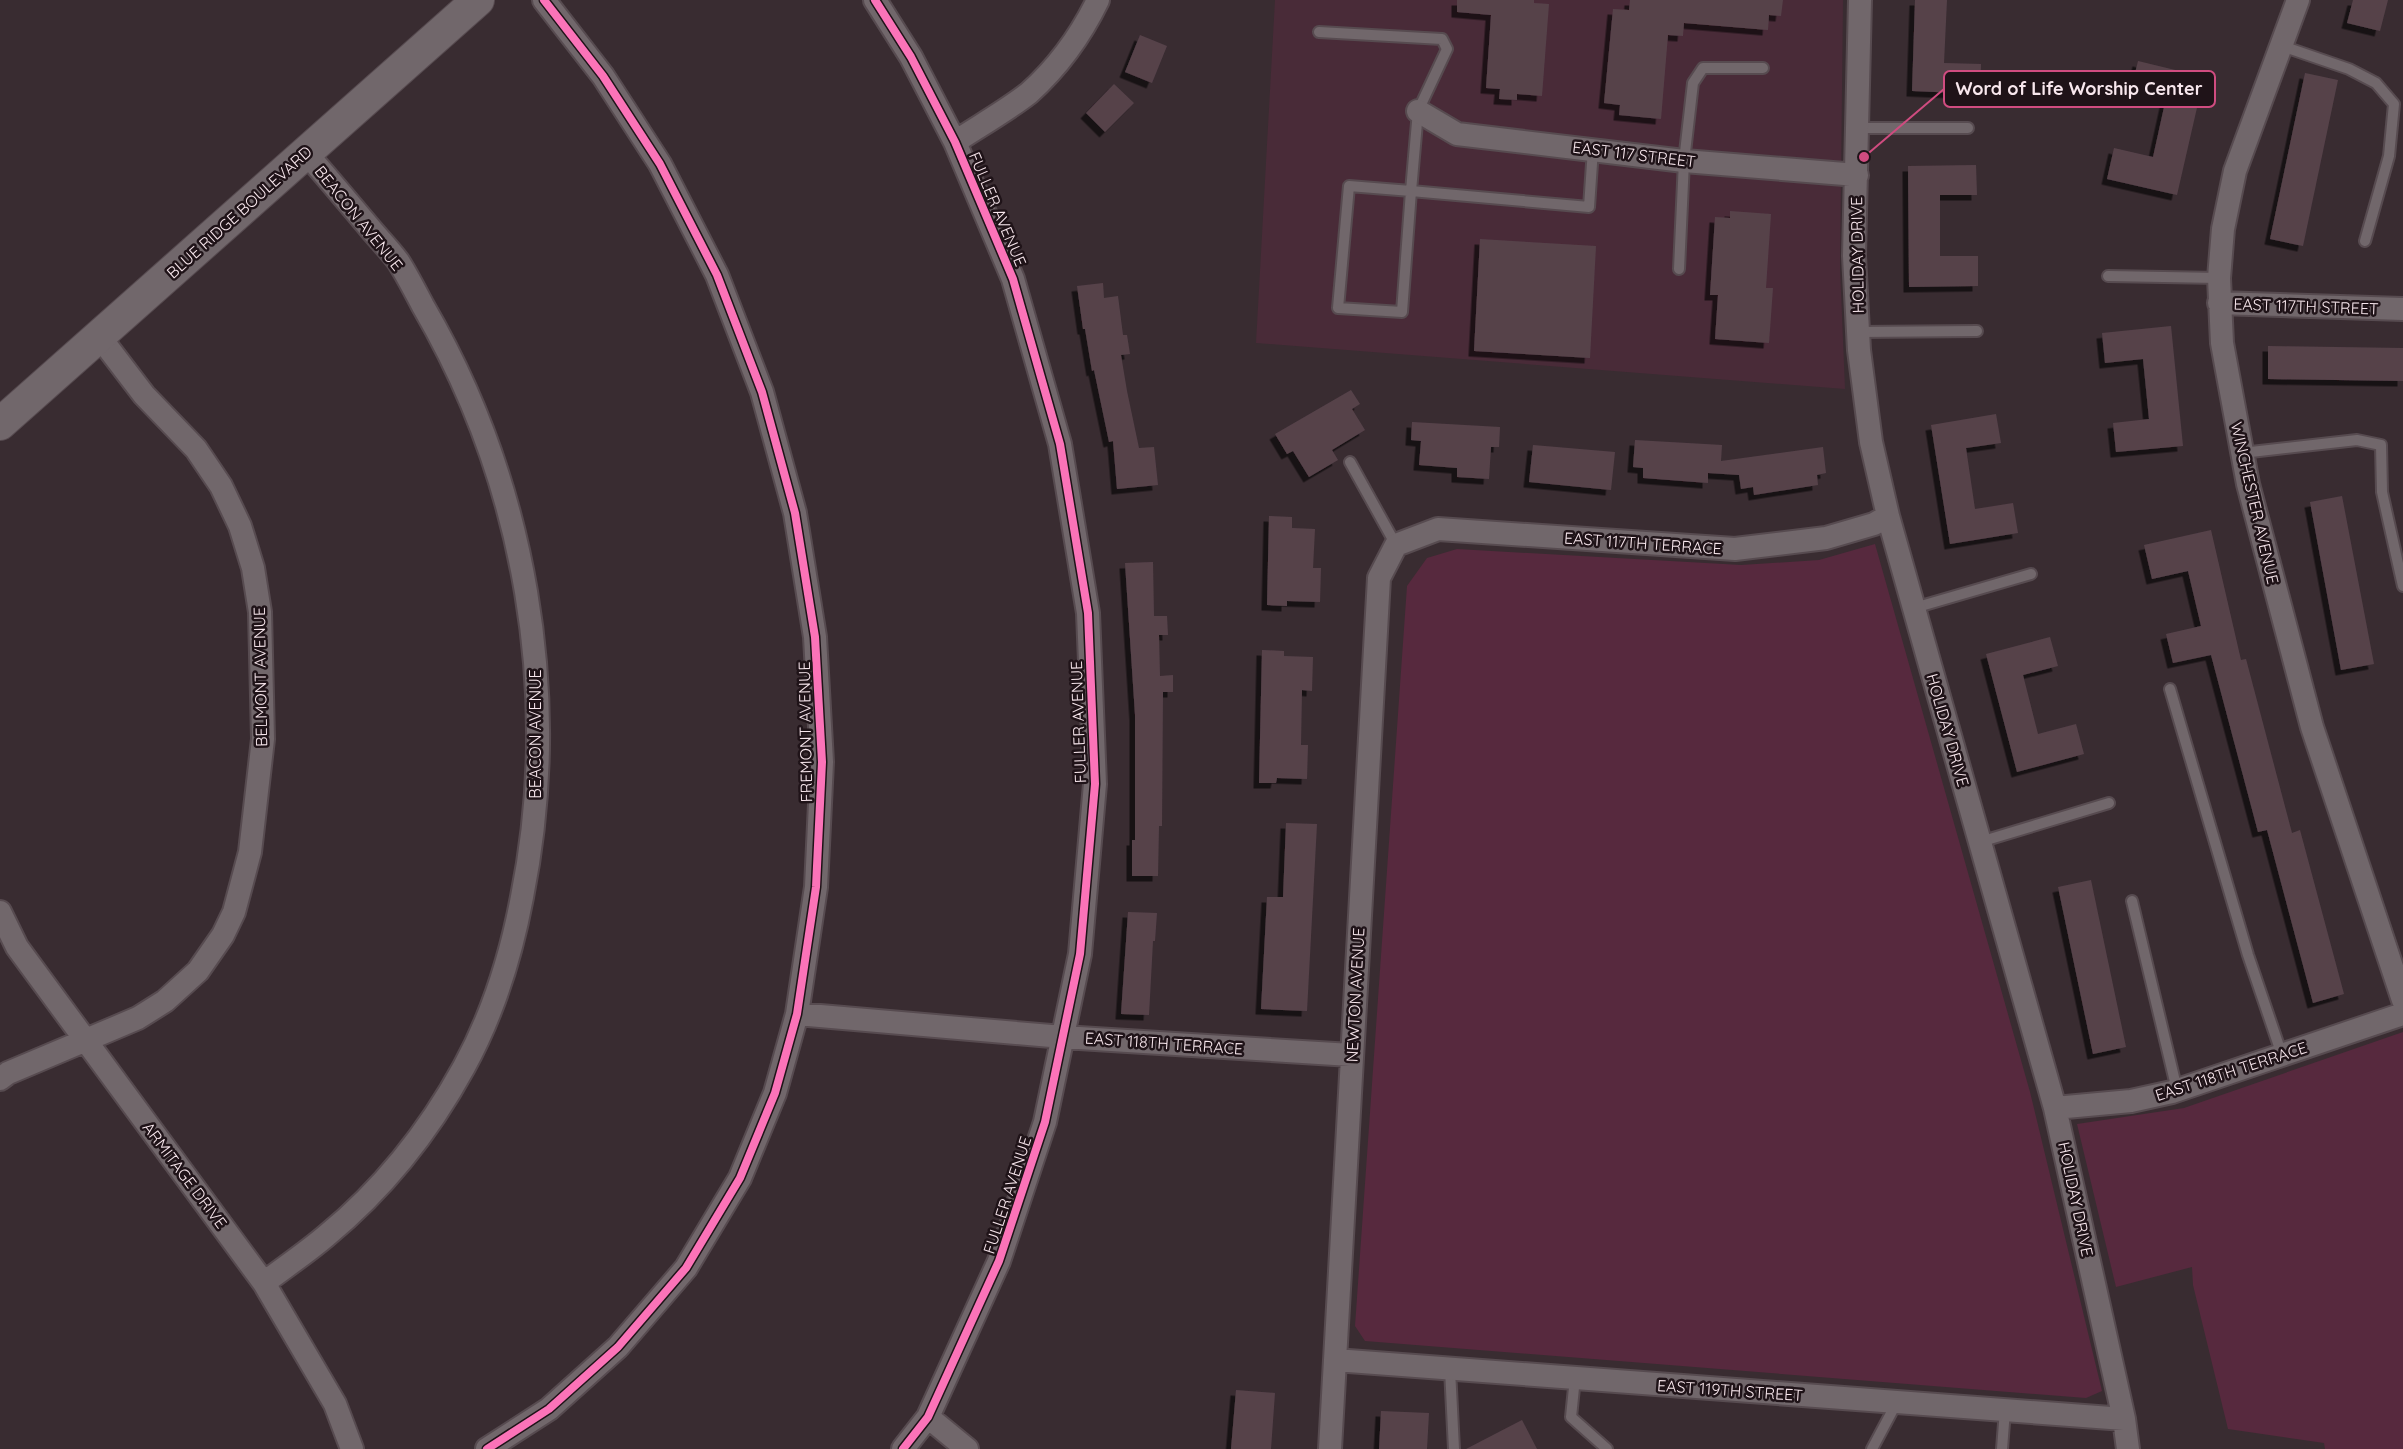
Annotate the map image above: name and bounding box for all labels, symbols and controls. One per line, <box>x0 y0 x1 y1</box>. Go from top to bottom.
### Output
callout: Word of Life Worship Center <box>1944 71 2215 107</box>
text: Word of Life Worship Center <box>1955 77 2203 100</box>
street label: EAST 117 STREET <box>1571 137 1697 172</box>
street label: BLUE RIDGE BOULEVARD <box>162 141 316 283</box>
street label: FULLER AVENUE <box>965 149 1031 269</box>
street label: BEACON AVENUE <box>311 161 407 275</box>
street label: HOLIDAY DRIVE <box>1846 197 1868 313</box>
street label: EAST 117TH STREET <box>2233 293 2379 319</box>
street label: WINCHESTER AVENUE <box>2227 420 2283 586</box>
street label: EAST 117TH TERRACE <box>1563 528 1723 558</box>
street label: BELMONT AVENUE <box>249 607 271 747</box>
street label: FULLER AVENUE <box>1066 660 1090 784</box>
street label: FREMONT AVENUE <box>794 661 816 803</box>
street label: BEACON AVENUE <box>525 669 545 799</box>
street label: HOLIDAY DRIVE <box>1922 671 1974 789</box>
street label: NEWTON AVENUE <box>1341 927 1369 1063</box>
street label: EAST 118TH TERRACE <box>1084 1027 1244 1059</box>
street label: EAST 118TH TERRACE <box>2153 1037 2309 1105</box>
street label: ARMITAGE DRIVE <box>139 1118 231 1232</box>
street label: FULLER AVENUE <box>979 1134 1035 1256</box>
street label: HOLIDAY DRIVE <box>2054 1140 2098 1258</box>
street label: EAST 119TH STREET <box>1656 1375 1804 1405</box>

